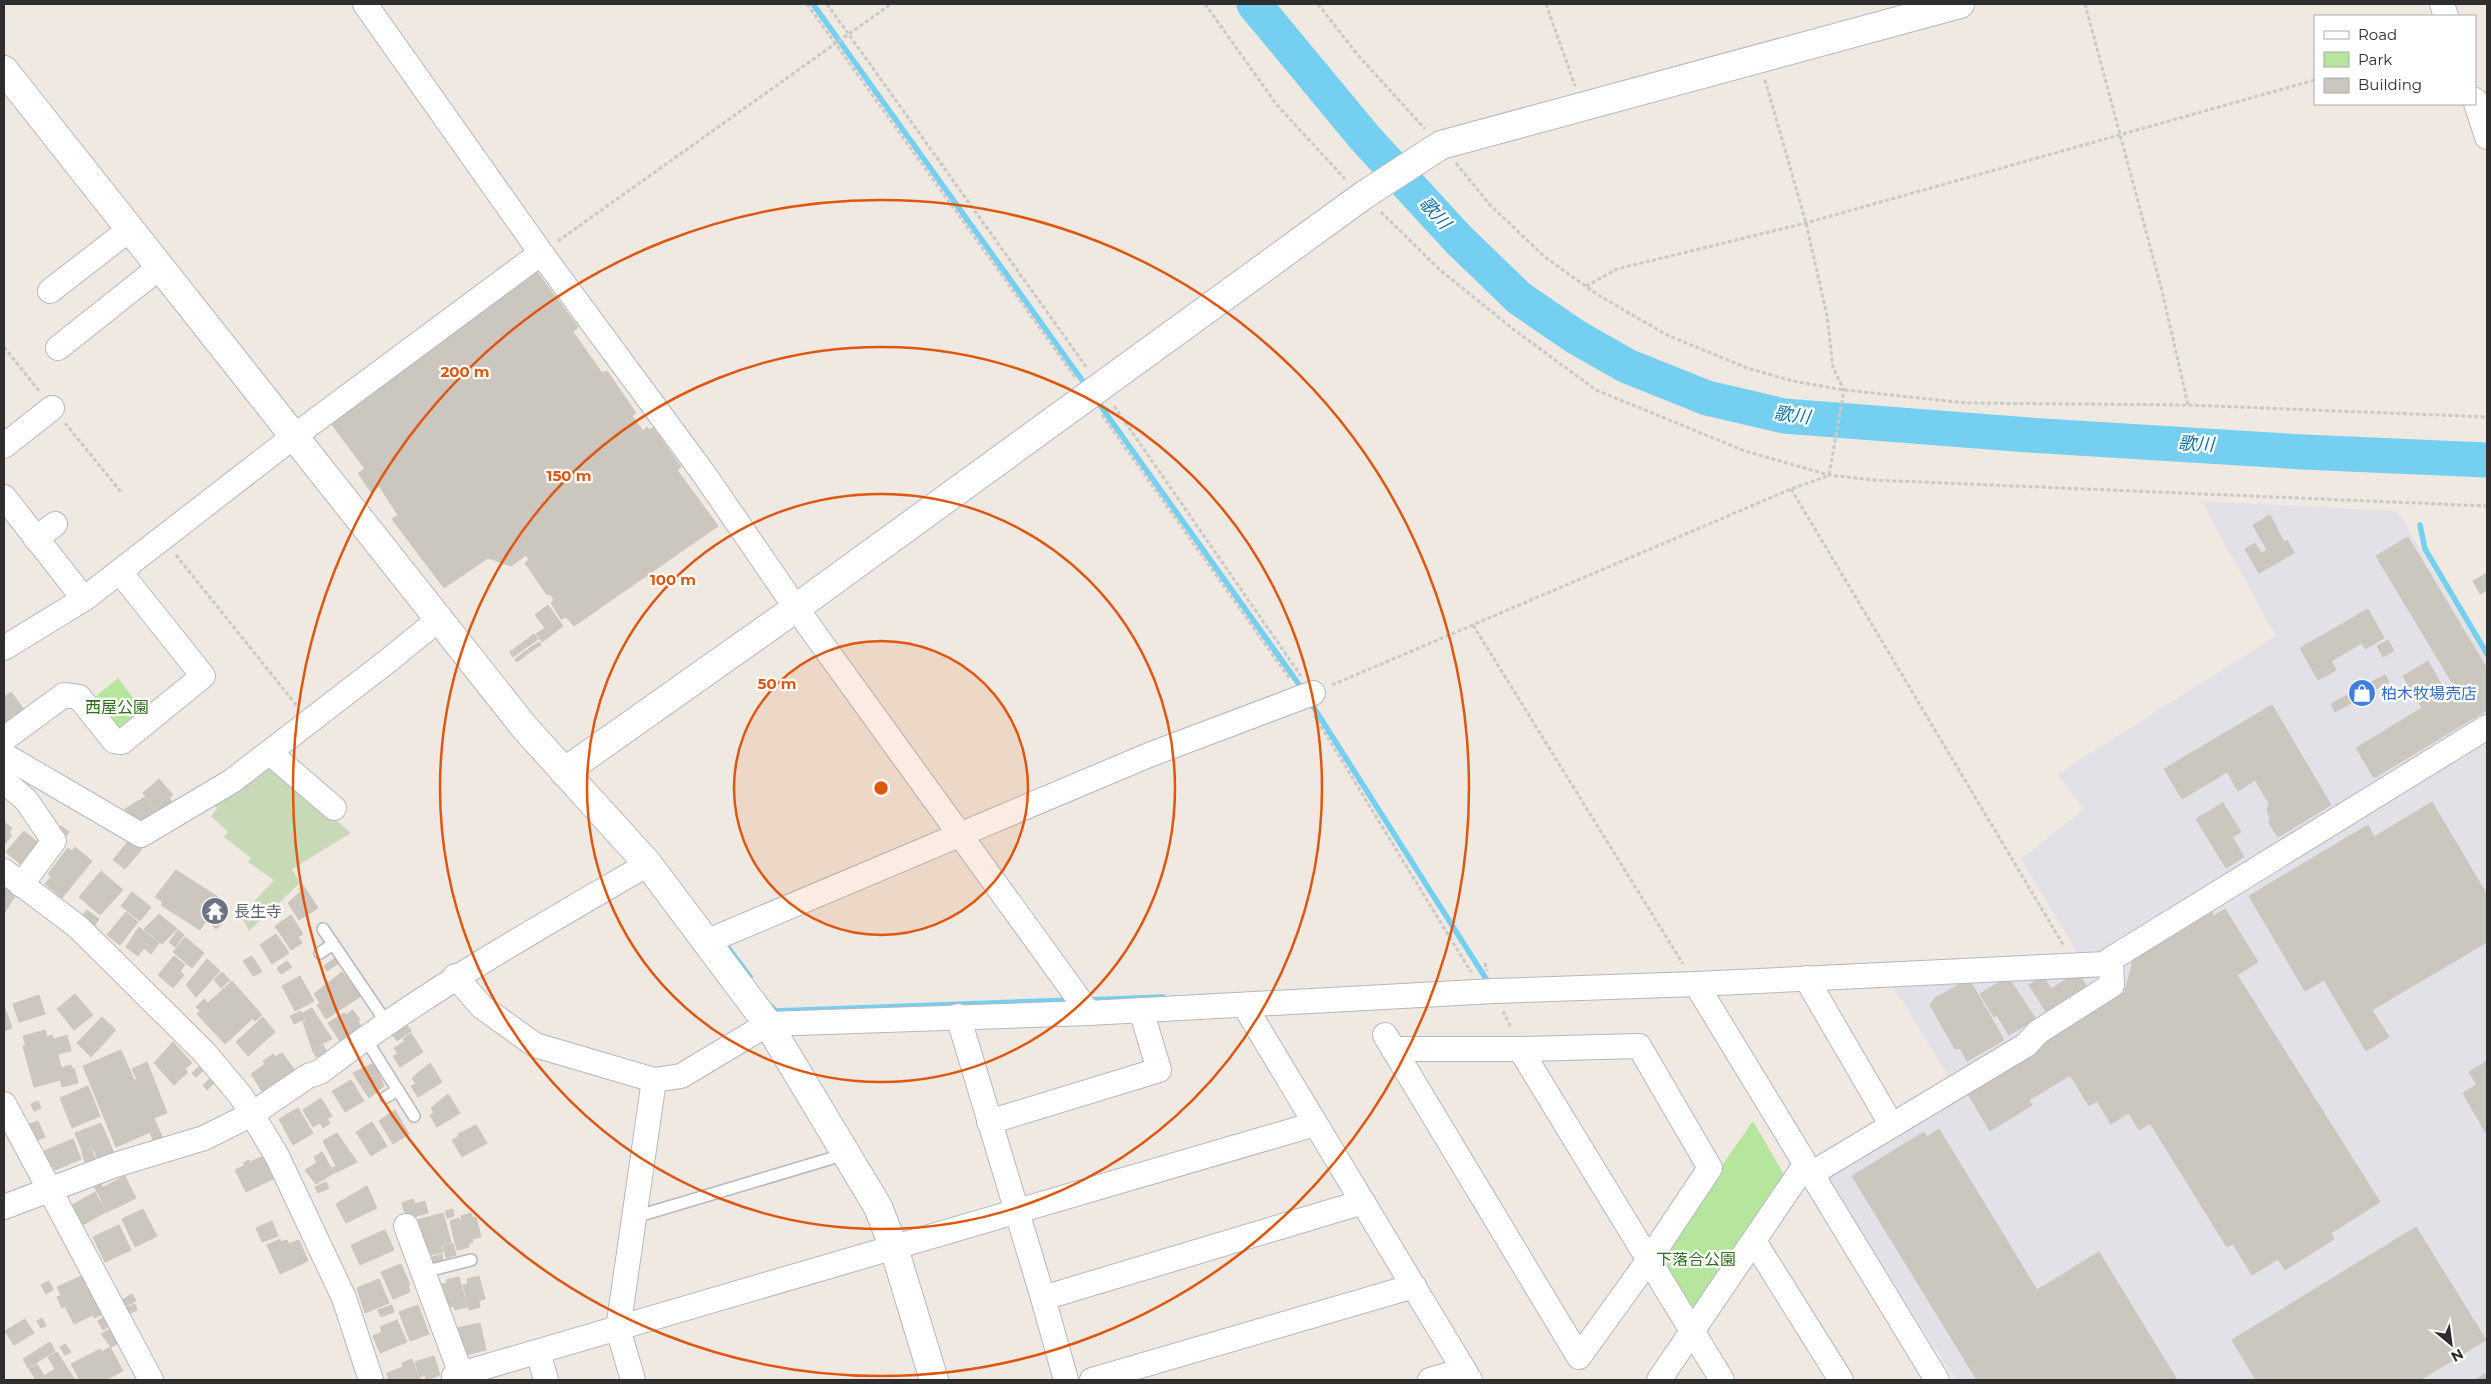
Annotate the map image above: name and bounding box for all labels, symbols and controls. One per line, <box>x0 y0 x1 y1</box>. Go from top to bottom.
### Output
legend <box>2314 15 2476 105</box>
text: Road <box>2358 25 2397 44</box>
text: Park <box>2358 50 2392 69</box>
text: Building <box>2358 75 2422 94</box>
water label: 歌川 <box>1415 192 1457 235</box>
text: 200 m <box>440 362 490 381</box>
water label: 歌川 <box>1773 402 1813 429</box>
water label: 歌川 <box>2177 432 2217 456</box>
text: 150 m <box>547 466 591 485</box>
text: 100 m <box>650 570 696 589</box>
text: 50 m <box>757 674 797 693</box>
shop icon: 柏木牧場売店 <box>2347 678 2377 708</box>
place label: 柏木牧場売店 <box>2381 684 2477 703</box>
park label: 西屋公園 <box>85 698 149 717</box>
centre of rings <box>872 779 890 797</box>
temple icon: 長生寺 <box>200 896 230 926</box>
place label: 長生寺 <box>234 902 282 921</box>
park label: 下落合公園 <box>1656 1250 1736 1269</box>
north arrow <box>2426 1319 2476 1369</box>
text: N <box>2448 1345 2467 1366</box>

